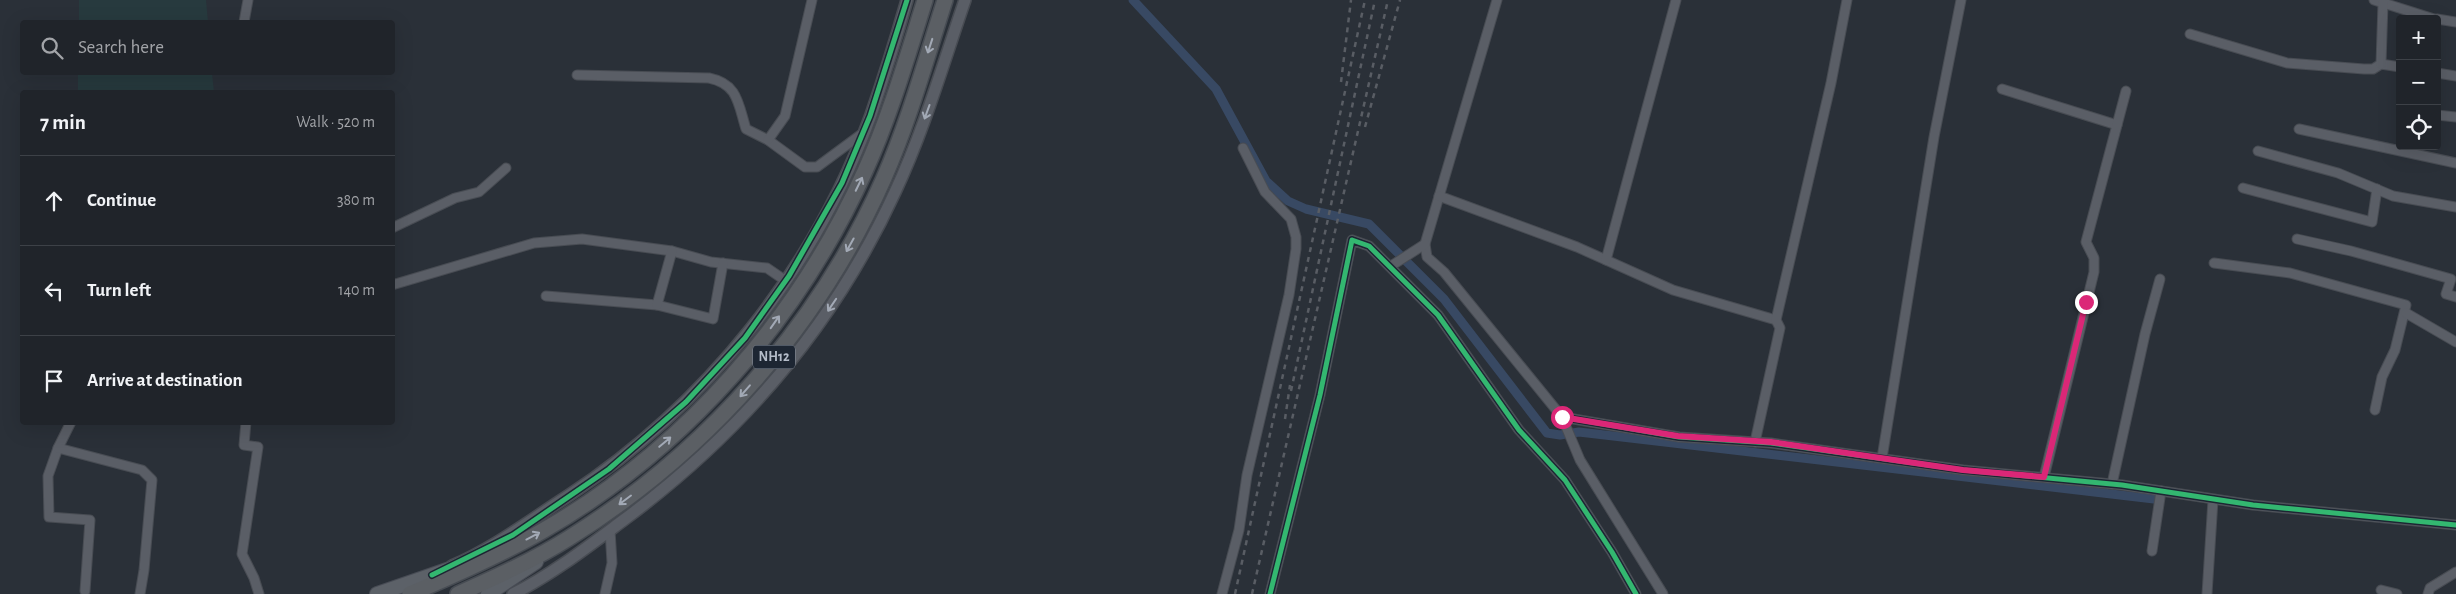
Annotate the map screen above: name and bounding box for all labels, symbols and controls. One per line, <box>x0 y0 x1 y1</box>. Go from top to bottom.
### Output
map controls <box>2396 15 2441 150</box>
button: + <box>2396 15 2441 60</box>
search box <box>20 20 395 75</box>
icon: search <box>38 34 66 62</box>
text: Search here <box>78 38 164 57</box>
one-way arrow <box>925 38 934 54</box>
button: − <box>2396 60 2441 105</box>
one-way arrow <box>922 104 931 120</box>
button: locate <box>2396 105 2441 150</box>
text: 7 min <box>40 112 86 133</box>
text: Walk · 520 m <box>296 114 375 130</box>
one-way arrow <box>854 176 864 191</box>
icon: ahead <box>40 187 68 215</box>
text: Continue <box>87 191 156 210</box>
text: 380 m <box>337 192 375 208</box>
one-way arrow <box>845 238 855 253</box>
icon: left <box>40 277 68 305</box>
text: Turn left <box>87 281 151 300</box>
text: 140 m <box>338 282 375 298</box>
route end <box>2075 291 2098 314</box>
one-way arrow <box>827 298 837 312</box>
one-way arrow <box>770 316 780 330</box>
road number: NH12 <box>753 346 795 368</box>
icon: arrive <box>40 367 68 395</box>
text: Arrive at destination <box>87 371 243 390</box>
one-way arrow <box>740 384 751 397</box>
route start <box>1551 406 1574 429</box>
one-way arrow <box>659 436 672 447</box>
one-way arrow <box>618 495 632 505</box>
one-way arrow <box>526 531 541 541</box>

